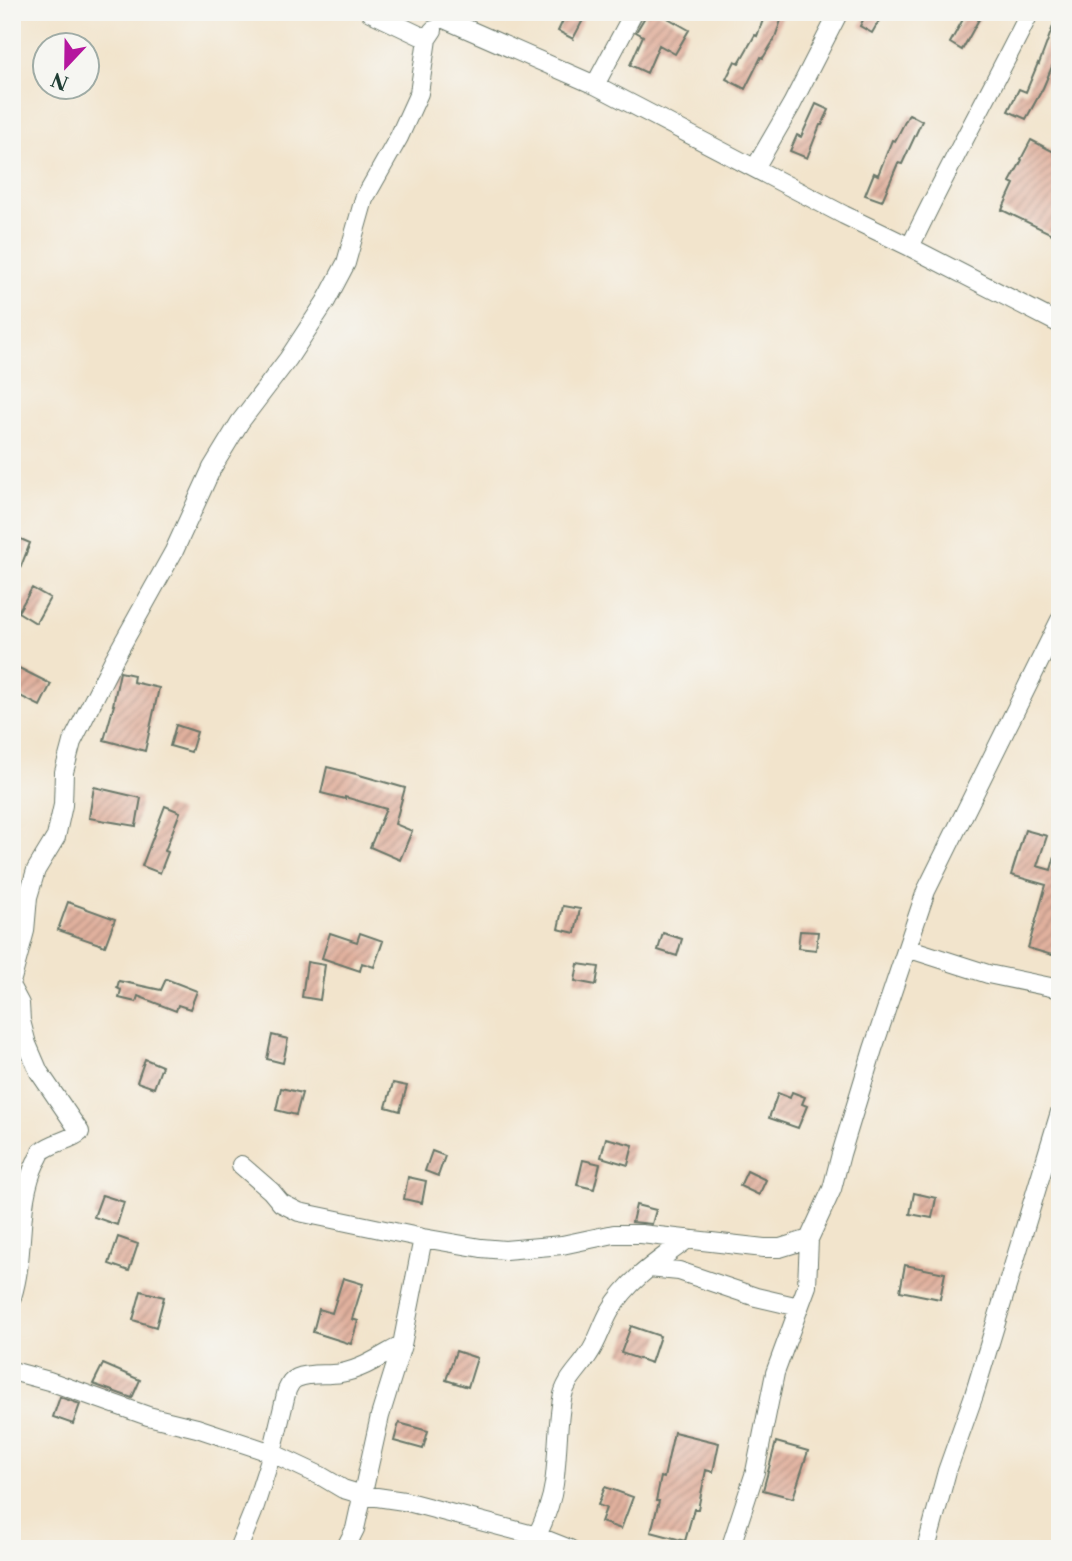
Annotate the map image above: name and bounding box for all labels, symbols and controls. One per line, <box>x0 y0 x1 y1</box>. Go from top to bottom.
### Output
north arrow <box>32 32 102 102</box>
text: N <box>48 68 72 95</box>

